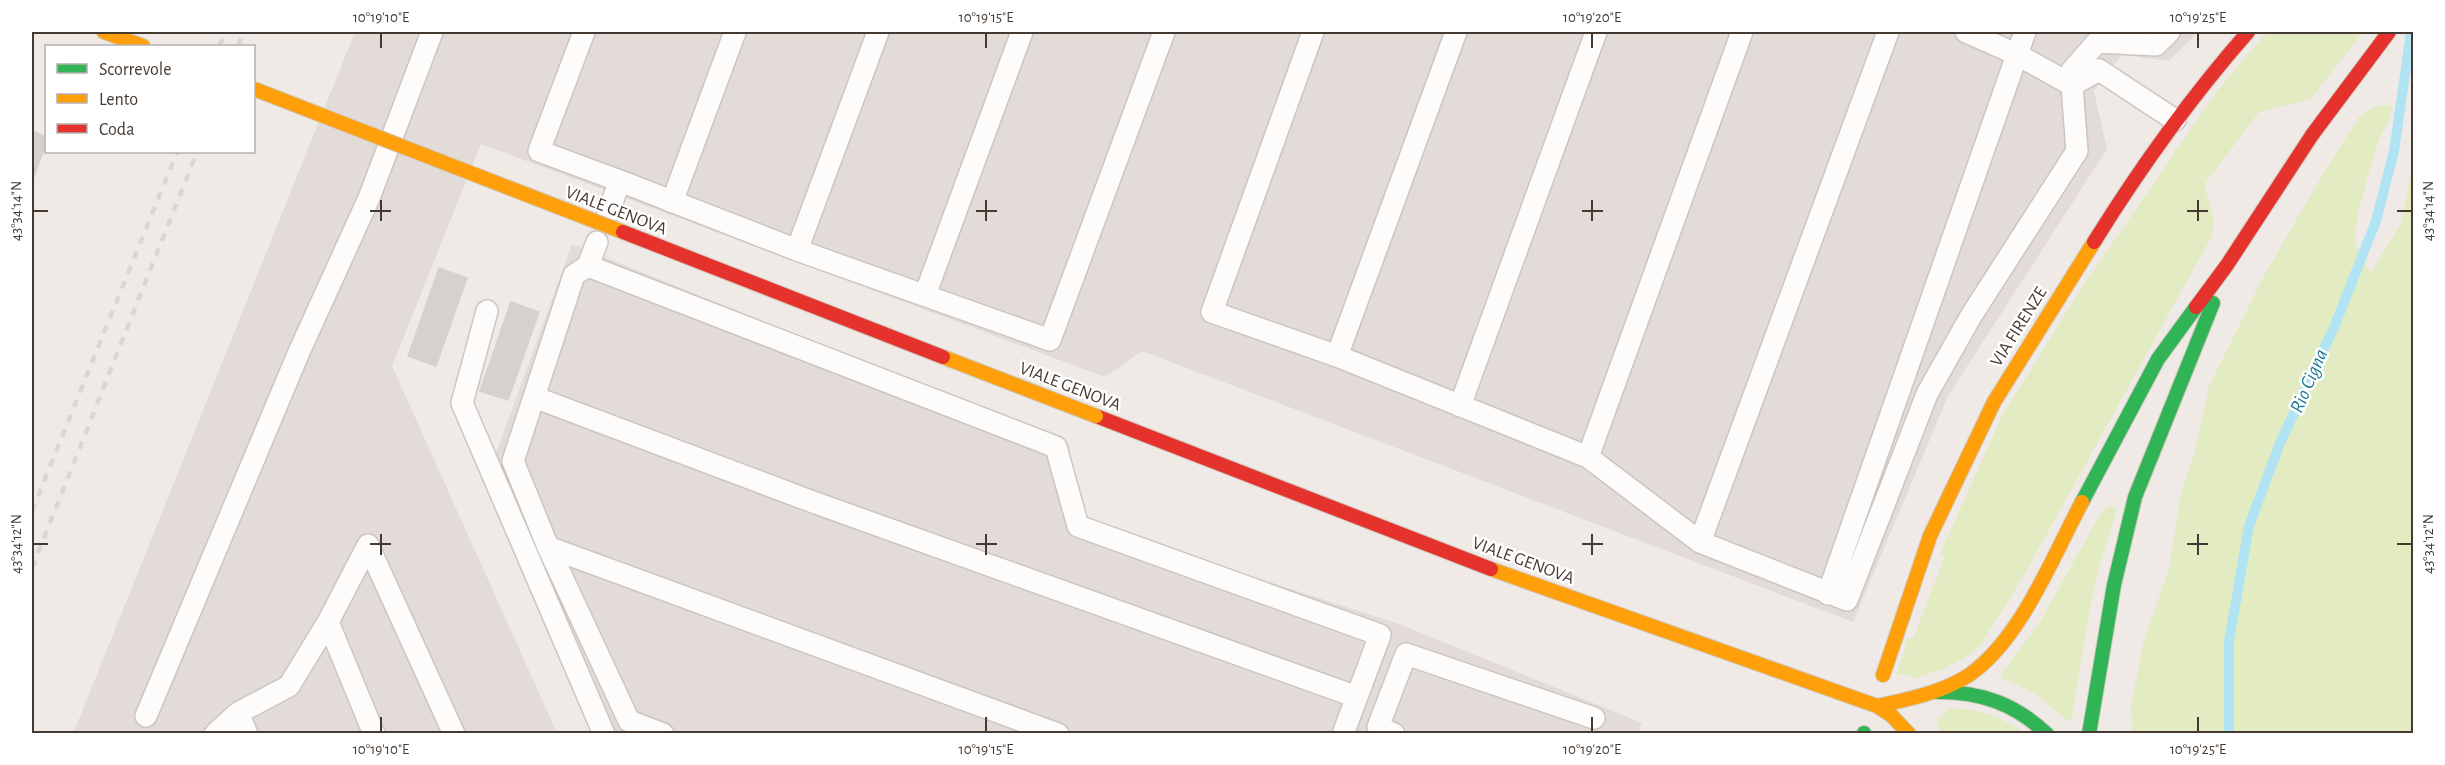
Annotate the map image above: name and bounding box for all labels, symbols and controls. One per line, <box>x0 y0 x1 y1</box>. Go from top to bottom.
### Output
text: 10°19'10"E <box>353 10 409 25</box>
text: 10°19'15"E <box>958 10 1014 25</box>
text: 10°19'20"E <box>1563 10 1621 25</box>
text: 10°19'25"E <box>2170 10 2226 25</box>
legend <box>45 45 255 153</box>
text: Scorrevole <box>99 61 172 79</box>
text: Lento <box>99 91 138 109</box>
text: Coda <box>99 121 134 139</box>
text: 43°34'14"N <box>9 181 24 241</box>
text: 43°34'14"N <box>2421 181 2436 241</box>
street label: VIALE GENOVA <box>563 183 670 239</box>
street label: VIA FIRENZE <box>1987 284 2051 370</box>
water label: Rio Cigna <box>2287 346 2331 416</box>
street label: VIALE GENOVA <box>1017 359 1124 415</box>
text: 43°34'12"N <box>9 514 24 574</box>
text: 43°34'12"N <box>2421 514 2436 574</box>
street label: VIALE GENOVA <box>1470 534 1577 588</box>
text: 10°19'10"E <box>353 742 409 757</box>
text: 10°19'15"E <box>958 742 1014 757</box>
text: 10°19'20"E <box>1563 742 1621 757</box>
text: 10°19'25"E <box>2170 742 2226 757</box>

